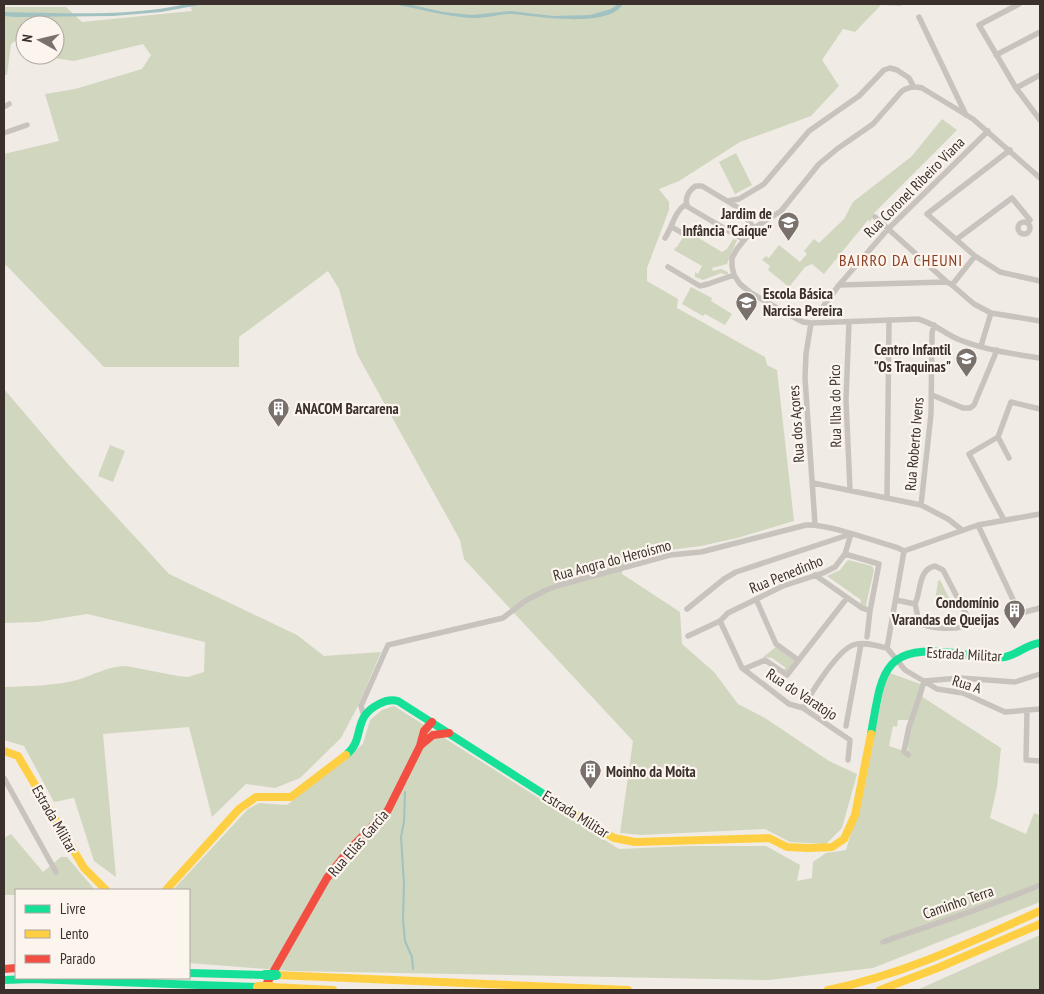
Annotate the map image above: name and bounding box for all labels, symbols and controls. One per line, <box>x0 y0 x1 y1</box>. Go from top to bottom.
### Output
north arrow <box>15 15 65 65</box>
text: N <box>18 33 37 43</box>
street label: Rua Coronel Ribeiro Viana <box>860 133 968 241</box>
place label: Jardim de Infância "Caíque" <box>683 204 772 240</box>
school or university icon: Jardim de Infância "Caíque" <box>776 210 800 241</box>
district label: BAIRRO DA CHEUNI <box>839 250 963 270</box>
place label: Escola Básica Narcisa Pereira <box>763 284 843 320</box>
school or university icon: Escola Básica Narcisa Pereira <box>735 290 759 321</box>
place label: Centro Infantil "Os Traquinas" <box>873 340 951 376</box>
school or university icon: Centro Infantil "Os Traquinas" <box>955 346 979 377</box>
street label: Rua Ilha do Pico <box>825 364 845 448</box>
street label: Rua dos Açores <box>784 385 808 463</box>
building icon: ANACOM Barcarena <box>267 396 291 427</box>
street label: Rua Roberto Ivens <box>900 396 928 492</box>
place label: ANACOM Barcarena <box>294 399 399 418</box>
street label: Rua Angra do Heroísmo <box>551 535 673 585</box>
street label: Rua Penedinho <box>746 551 826 597</box>
place label: Condomínio Varandas de Queijas <box>891 593 999 629</box>
building icon: Condomínio Varandas de Queijas <box>1003 599 1027 630</box>
street label: Estrada Militar <box>926 643 1003 666</box>
street label: Rua do Varatojo <box>763 664 841 724</box>
street label: Rua A <box>950 671 985 698</box>
building icon: Moinho da Moita <box>578 759 602 790</box>
place label: Moinho da Moita <box>606 762 696 781</box>
street label: Estrada Militar <box>28 782 82 857</box>
street label: Estrada Militar <box>539 786 614 842</box>
street label: Rua Elias Garcia <box>324 806 392 880</box>
street label: Caminho Terra <box>920 881 996 923</box>
legend <box>15 889 190 979</box>
text: Livre <box>60 899 86 918</box>
text: Lento <box>60 924 89 943</box>
text: Parado <box>60 949 95 968</box>

